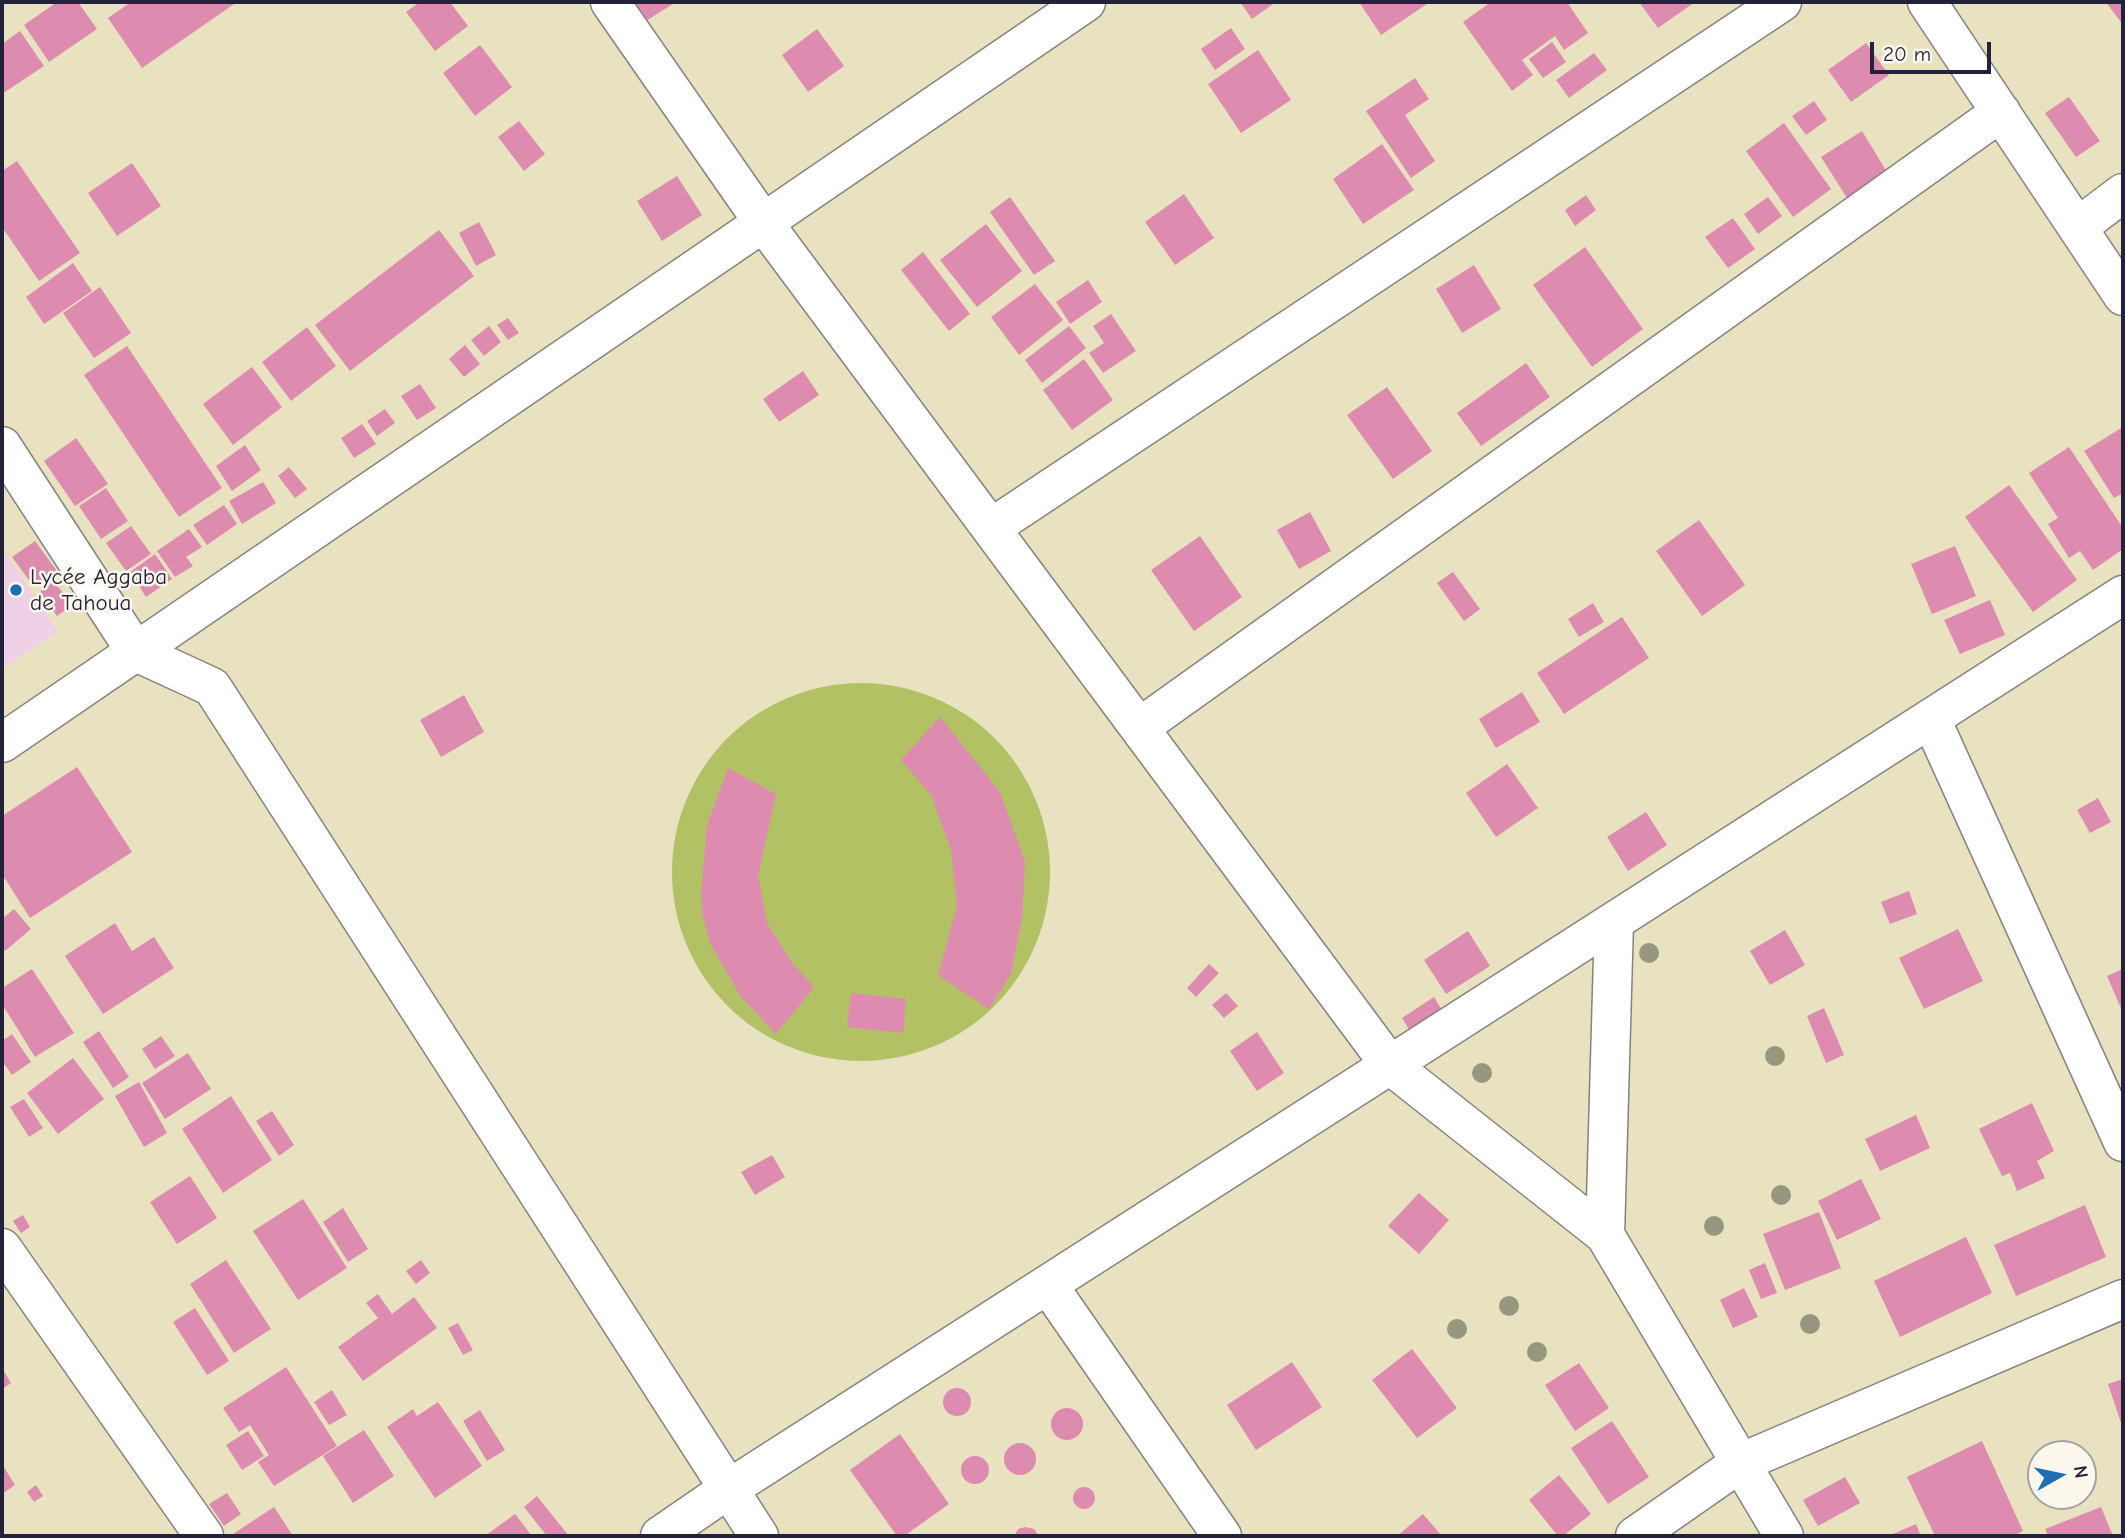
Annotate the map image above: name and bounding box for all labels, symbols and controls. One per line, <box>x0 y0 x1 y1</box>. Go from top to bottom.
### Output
scale bar <box>1873 28 1994 72</box>
text: 20 m <box>1883 42 1931 66</box>
place label: Lycée Aggaba de Tahoua <box>30 563 167 617</box>
marker: Lycée Aggaba de Tahoua <box>8 582 24 598</box>
north arrow <box>2027 1440 2097 1510</box>
text: N <box>2069 1464 2093 1480</box>

